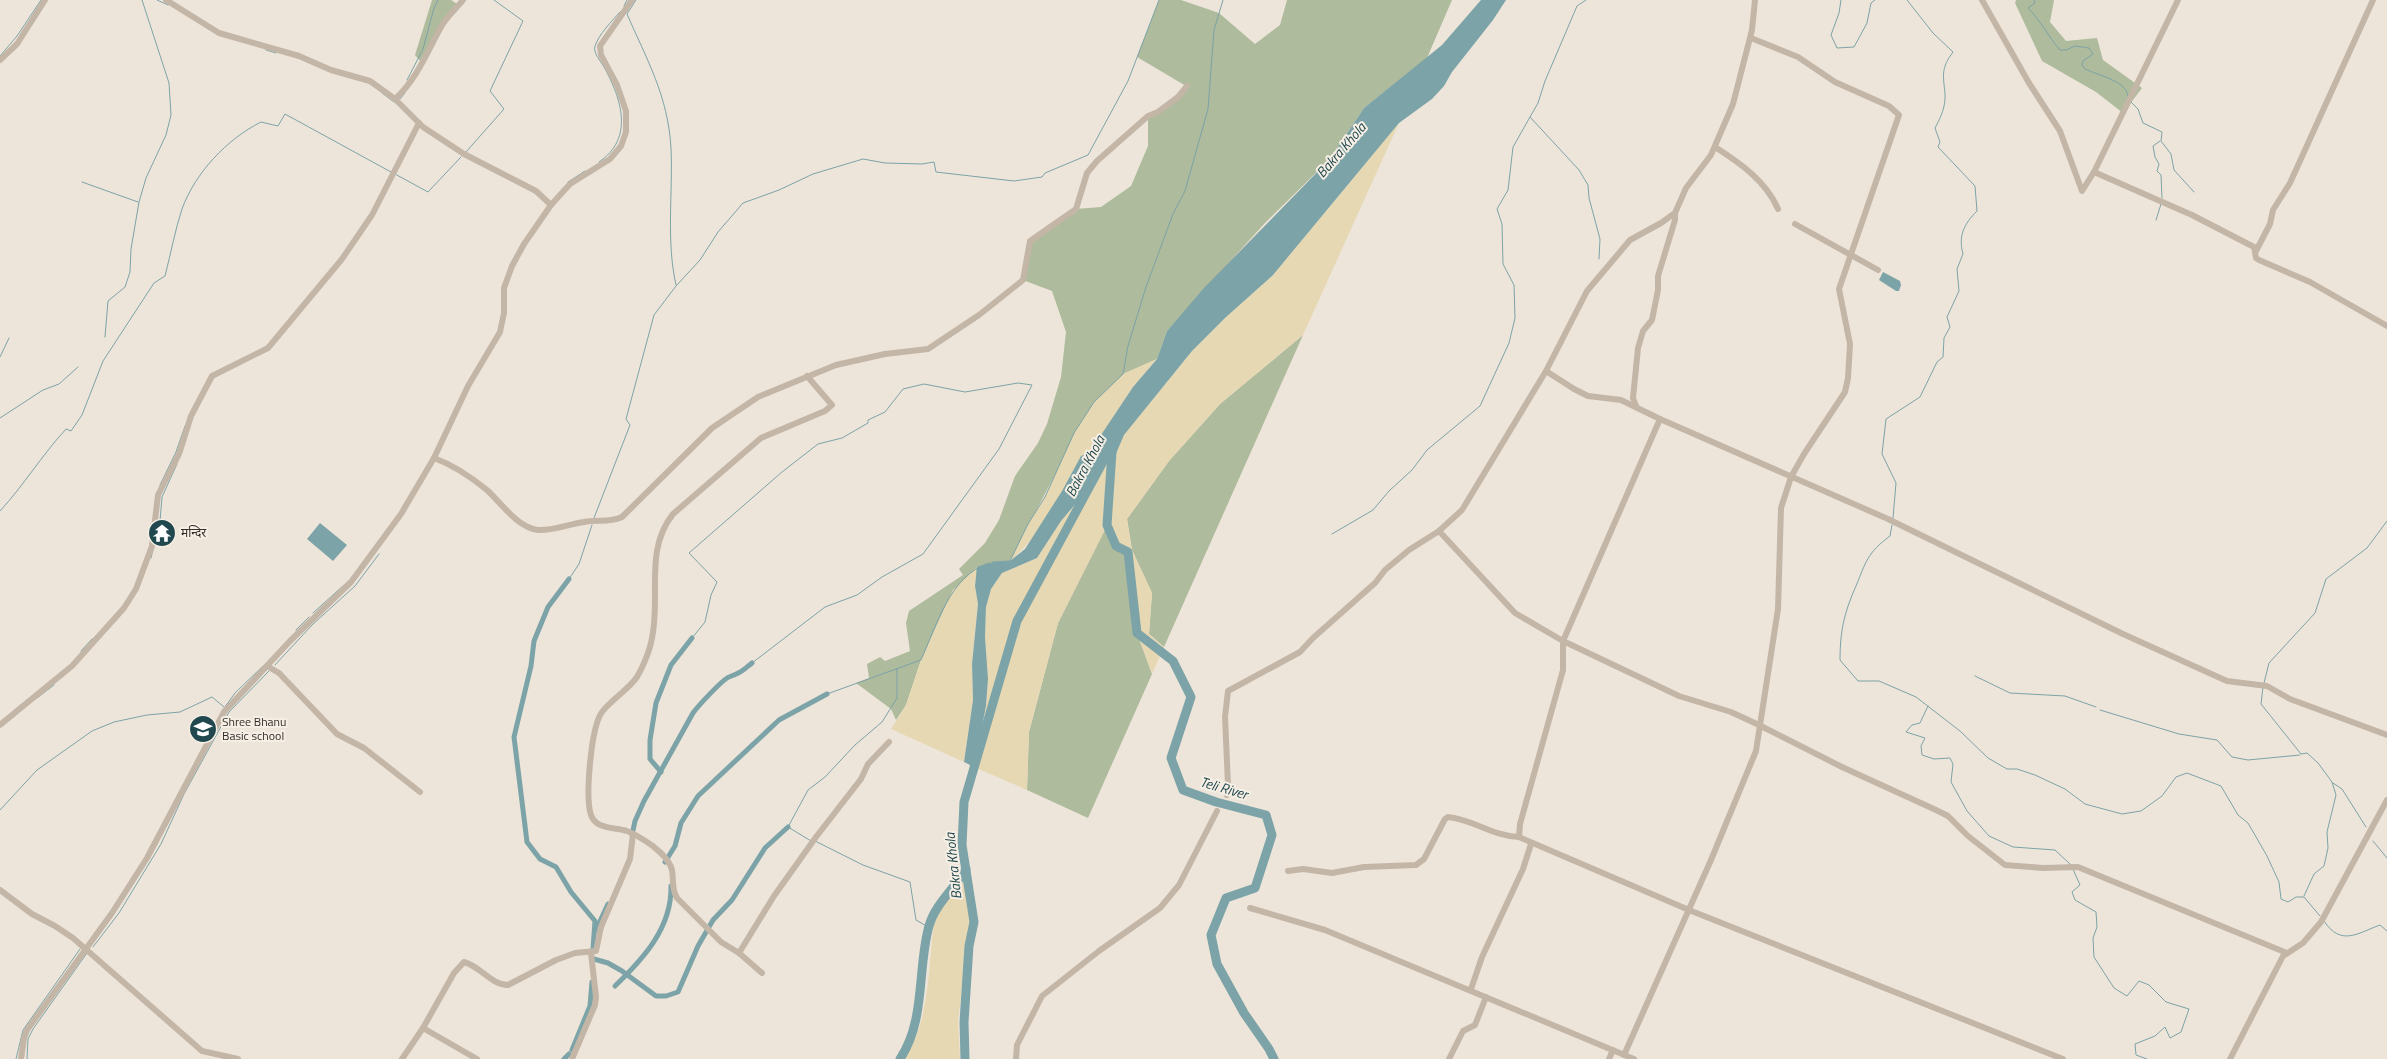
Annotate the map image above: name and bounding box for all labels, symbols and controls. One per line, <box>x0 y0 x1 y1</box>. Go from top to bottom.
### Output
water label: Bakra Khola <box>1311 117 1371 182</box>
water label: Bakra Khola <box>1060 430 1110 500</box>
temple icon: मन्दिर <box>147 518 177 548</box>
place label: मन्दिर <box>181 523 207 542</box>
place label: Shree Bhanu Basic school <box>222 712 286 745</box>
school or university icon: Shree Bhanu Basic school <box>188 714 218 744</box>
water label: Teli River <box>1198 771 1252 805</box>
water label: Bakra Khola <box>938 831 966 900</box>

